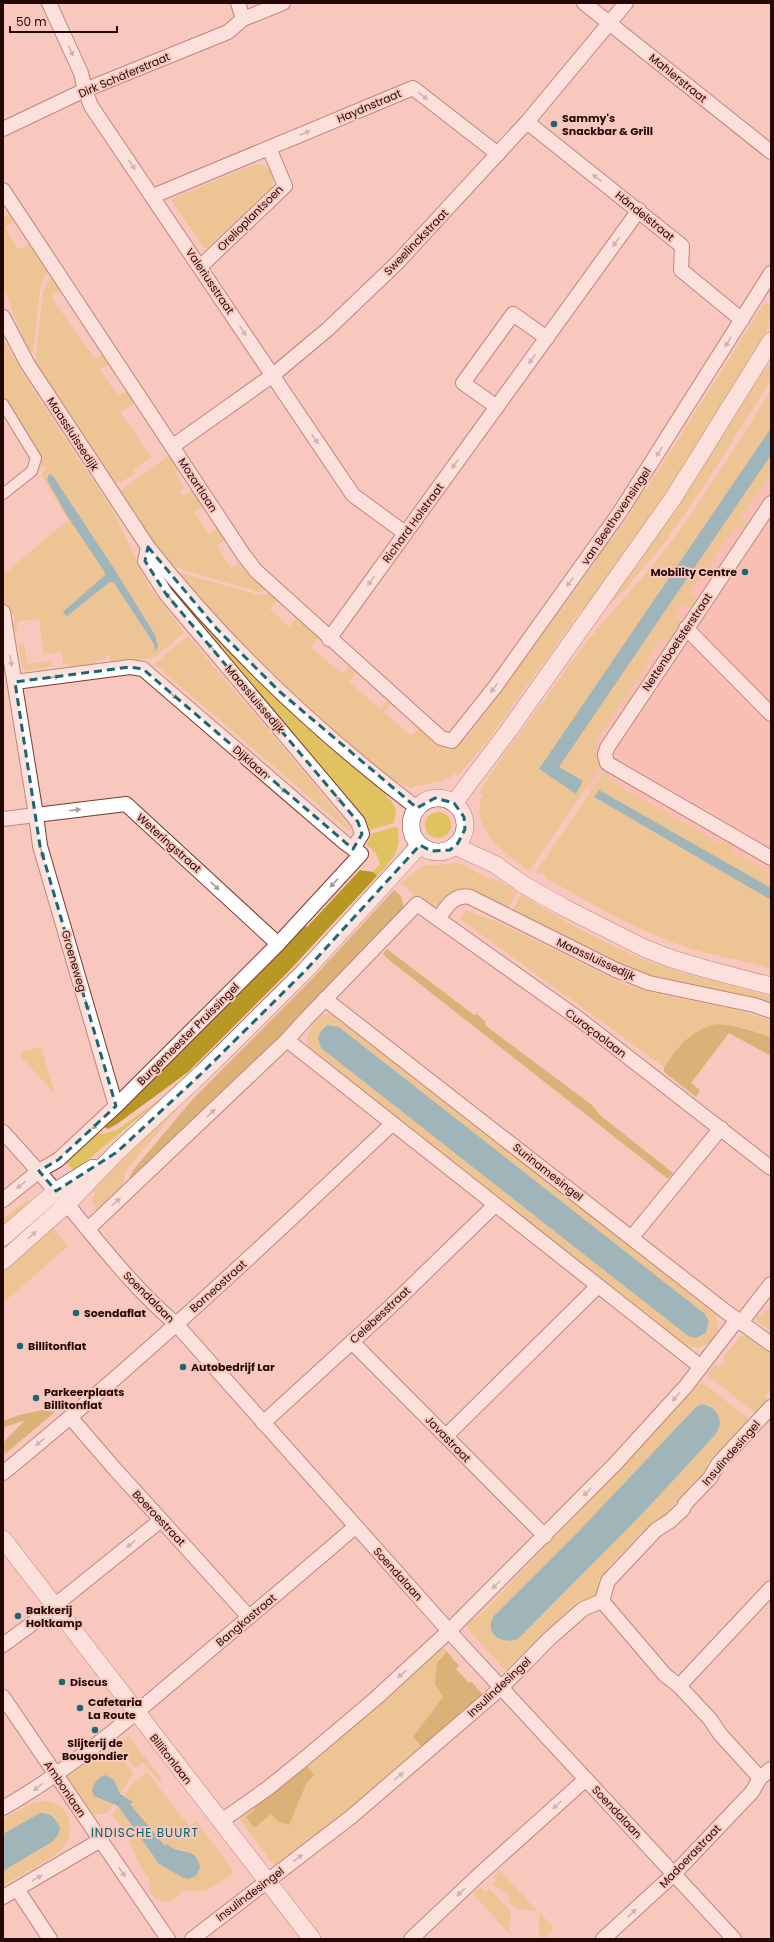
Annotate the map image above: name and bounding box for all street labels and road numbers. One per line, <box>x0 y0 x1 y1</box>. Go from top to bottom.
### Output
street label: Dirk Schäferstraat <box>76 48 172 102</box>
street label: Mahlerstraat <box>646 50 710 106</box>
street label: Haydnstraat <box>334 85 404 127</box>
street label: Orelioplantsoen <box>213 181 287 255</box>
street label: Händelstraat <box>612 187 678 245</box>
street label: Sweelinckstraat <box>380 205 452 279</box>
street label: Valeriusstraat <box>182 245 238 317</box>
street label: Maassluissedijk <box>43 394 103 474</box>
street label: Mozartlaan <box>174 455 222 515</box>
street label: van Beethovensingel <box>577 464 655 568</box>
street label: Richard Holstraat <box>379 480 447 566</box>
street label: Nettenboetsterstraat <box>638 590 716 694</box>
street label: Maassluissedijk <box>222 661 289 737</box>
street label: Dijklaan <box>229 742 273 782</box>
street label: Weteringstraat <box>133 809 205 877</box>
street label: Groeneweg <box>58 928 90 994</box>
street label: Maassluissedijk <box>554 934 638 984</box>
street label: Burgemeester Pruissingel <box>133 979 243 1089</box>
street label: Curaçaolaan <box>562 1005 630 1061</box>
street label: Surinamesingel <box>509 1139 587 1205</box>
street label: Borneostraat <box>186 1256 250 1316</box>
street label: Soendalaan <box>120 1268 178 1326</box>
street label: Celebesstraat <box>346 1283 414 1347</box>
street label: Javastraat <box>422 1412 474 1466</box>
street label: Insulindesingel <box>698 1417 764 1489</box>
street label: Boeroestraat <box>129 1486 189 1550</box>
street label: Soendalaan <box>370 1544 426 1604</box>
street label: Bangkastraat <box>212 1590 280 1650</box>
street label: Insulindesingel <box>464 1653 534 1721</box>
street label: Billitonlaan <box>146 1730 196 1788</box>
street label: Ambonlaan <box>40 1758 90 1820</box>
street label: Soendalaan <box>588 1782 646 1842</box>
street label: Madoerastraat <box>656 1821 724 1891</box>
street label: Insulindesingel <box>213 1863 287 1925</box>

